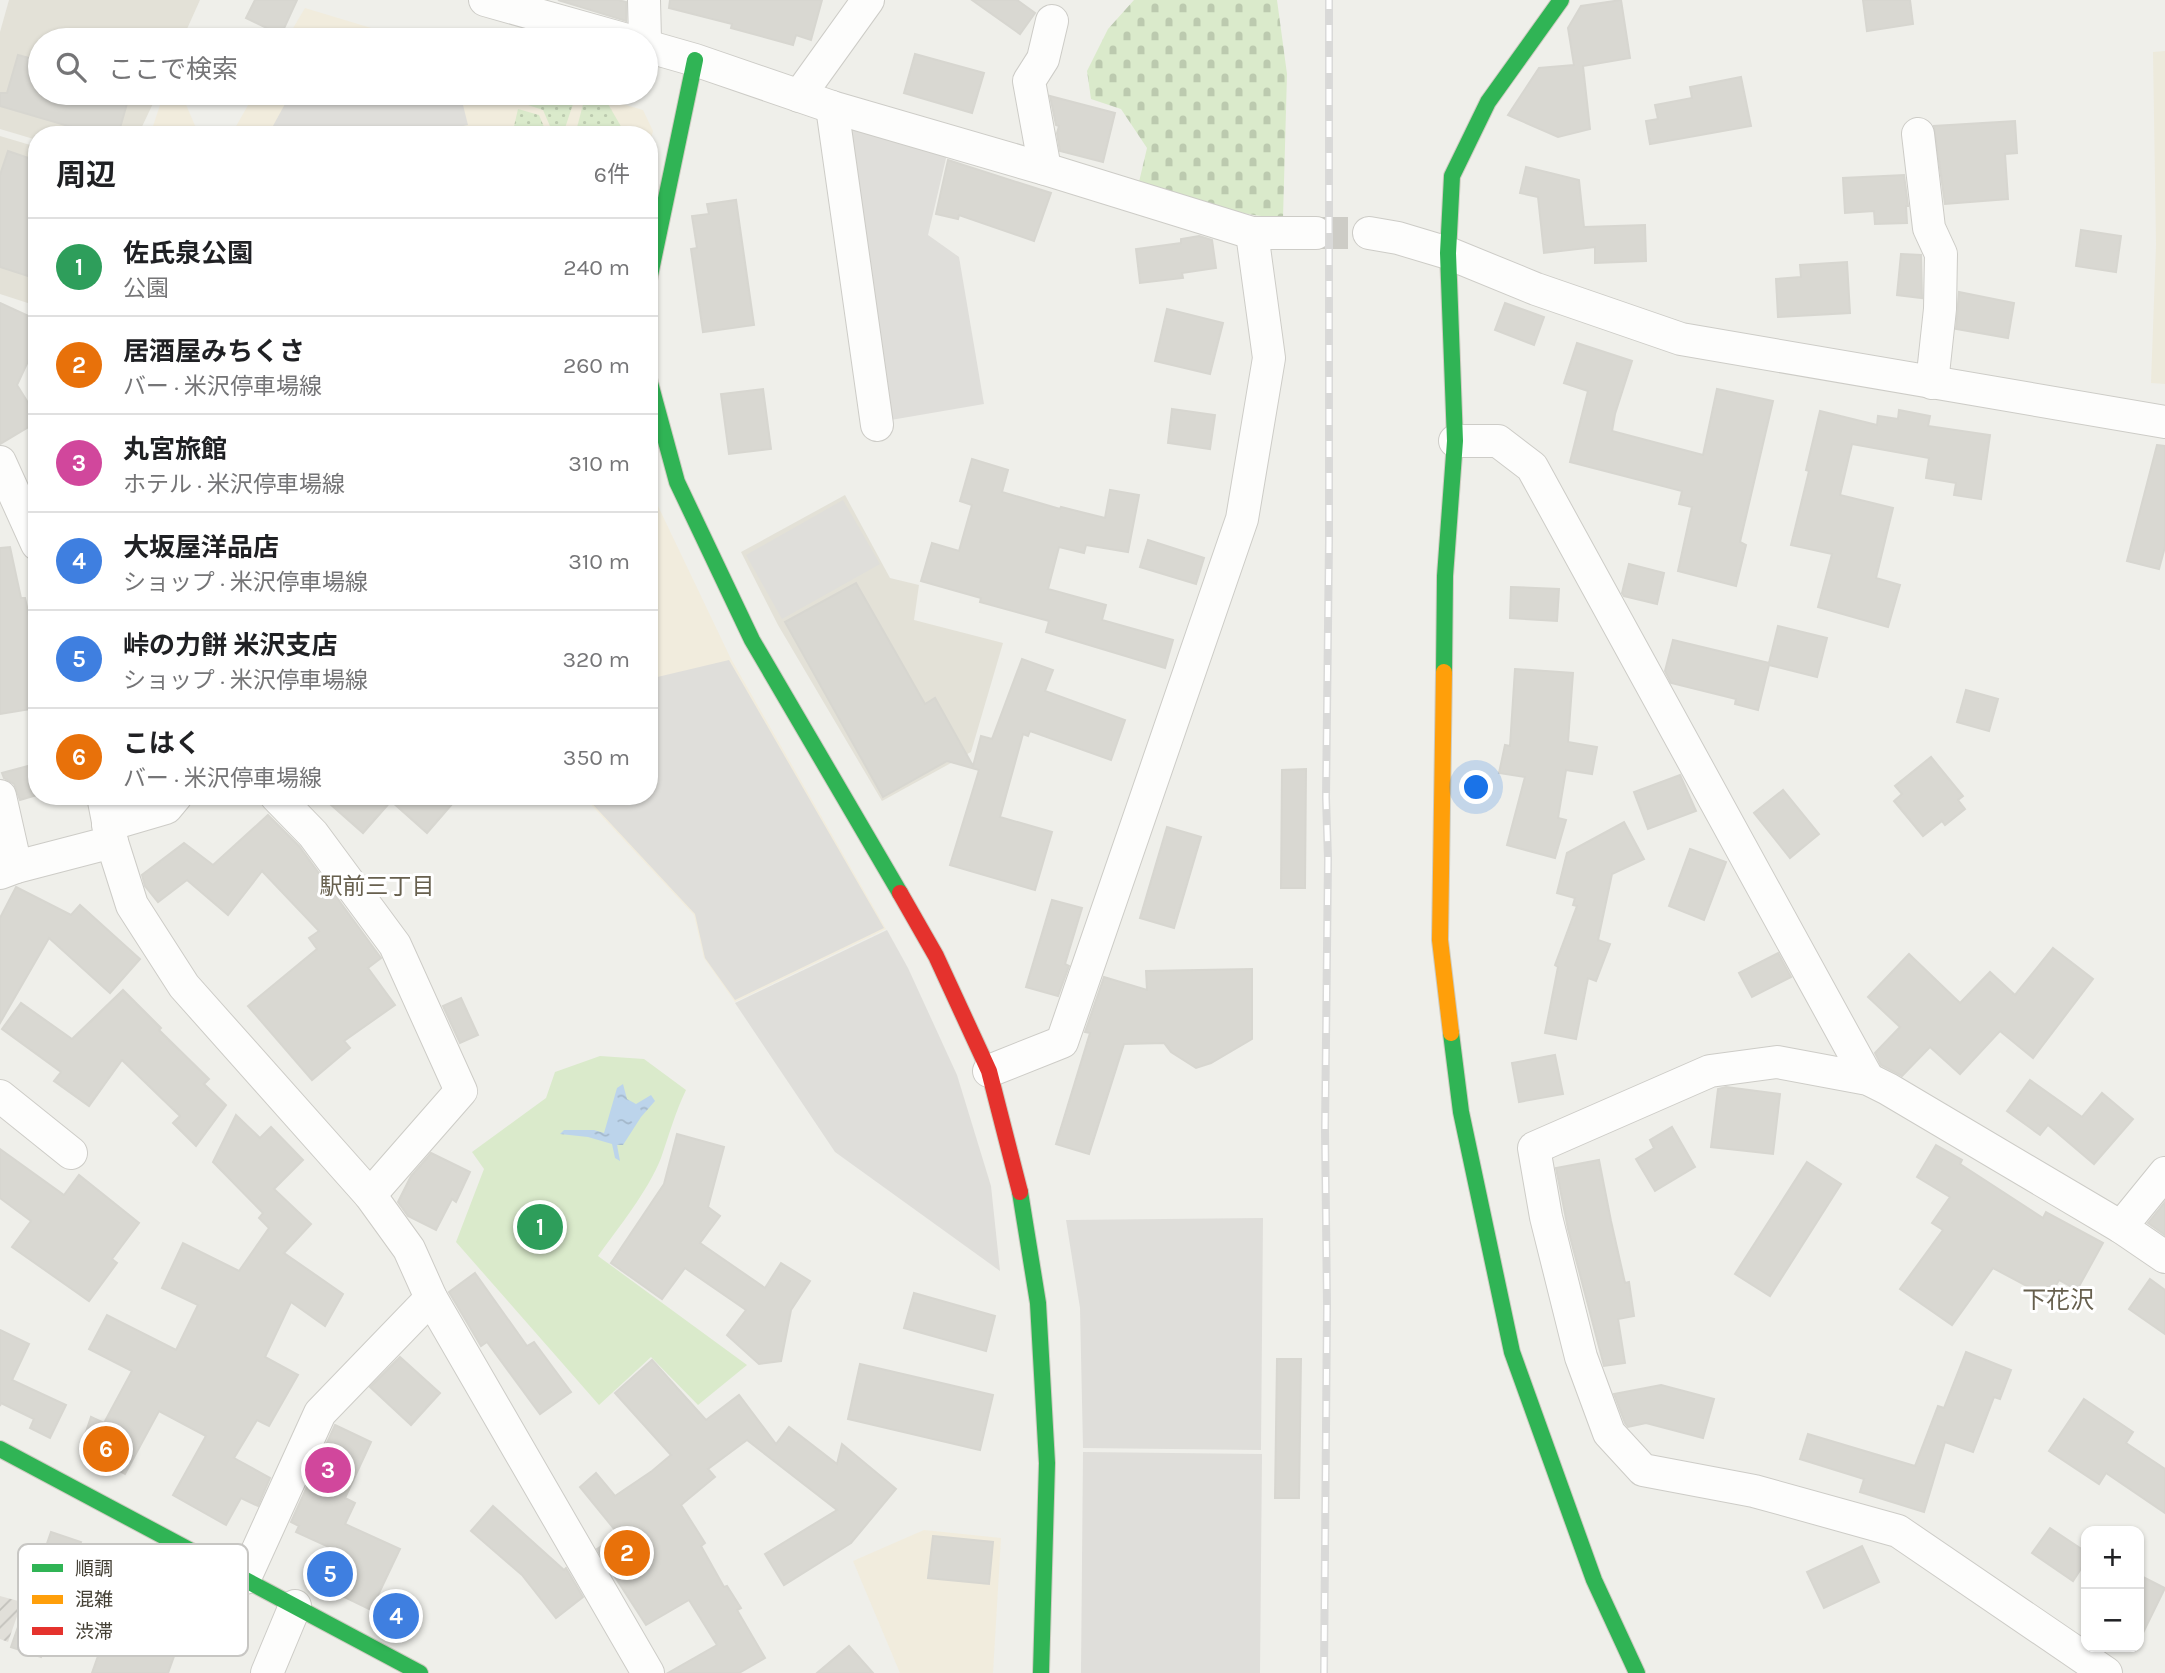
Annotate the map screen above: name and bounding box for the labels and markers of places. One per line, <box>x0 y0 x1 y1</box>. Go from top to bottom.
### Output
pin: 1 <box>517 1201 563 1253</box>
pin: 6 <box>83 1423 129 1475</box>
pin: 3 <box>305 1444 351 1496</box>
pin: 2 <box>604 1527 650 1579</box>
pin: 5 <box>307 1548 353 1600</box>
pin: 4 <box>373 1590 419 1642</box>

